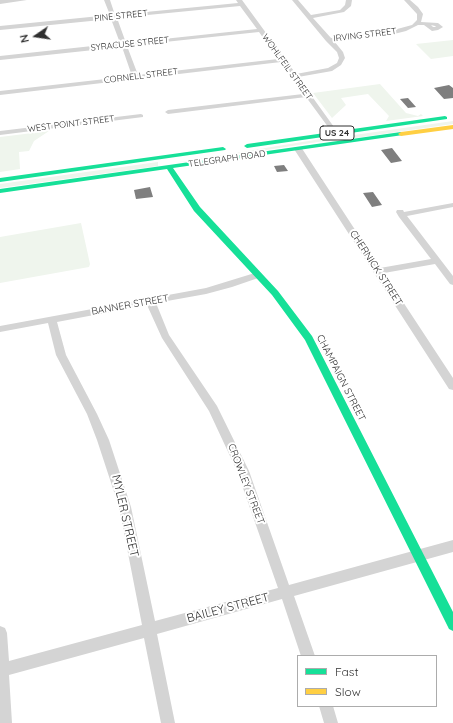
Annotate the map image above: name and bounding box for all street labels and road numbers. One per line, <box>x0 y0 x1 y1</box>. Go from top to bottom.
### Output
street label: PINE STREET <box>94 8 148 24</box>
street label: IRVING STREET <box>333 26 397 44</box>
street label: WOHLFEIL STREET <box>260 32 314 102</box>
street label: SYRACUSE STREET <box>90 35 170 53</box>
street label: CORNELL STREET <box>103 66 179 86</box>
street label: WEST POINT STREET <box>27 113 115 135</box>
road number: US 24 <box>320 126 354 140</box>
street label: TELEGRAPH ROAD <box>188 148 266 170</box>
street label: CHERNICK STREET <box>347 228 405 308</box>
street label: BANNER STREET <box>90 292 170 318</box>
street label: CHAMPAIGN STREET <box>314 333 368 423</box>
street label: CROWLEY STREET <box>225 442 267 526</box>
street label: MYLER STREET <box>109 473 141 559</box>
street label: BAILEY STREET <box>185 590 271 626</box>

